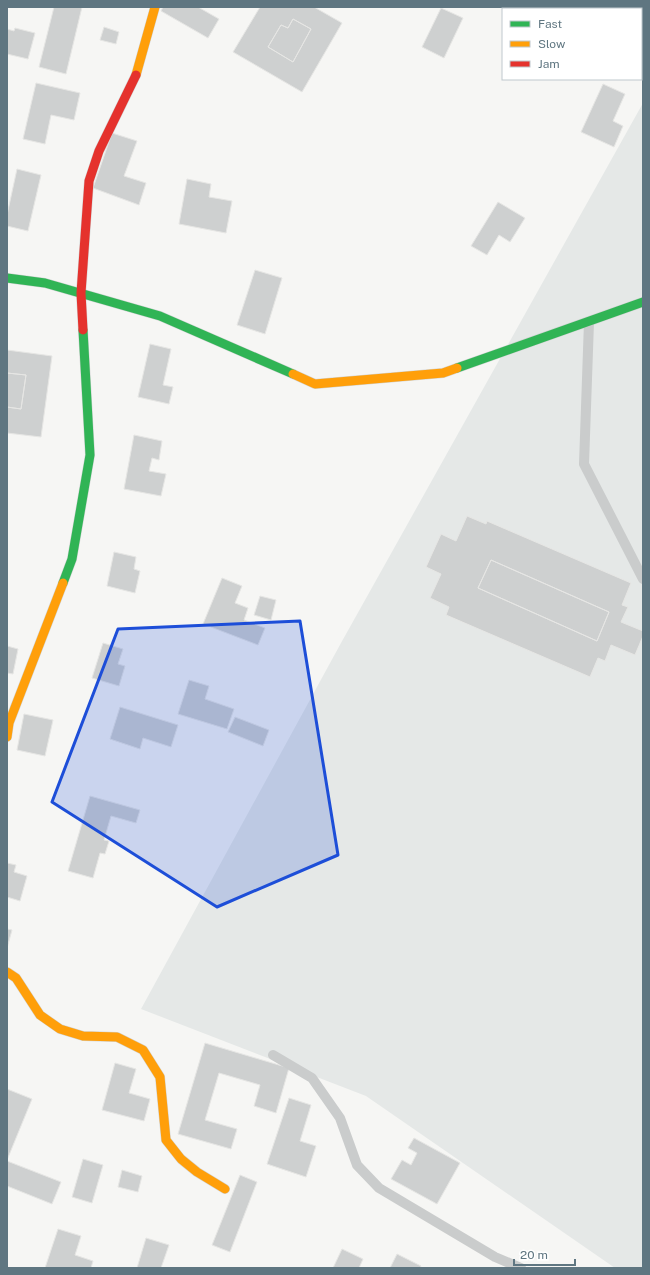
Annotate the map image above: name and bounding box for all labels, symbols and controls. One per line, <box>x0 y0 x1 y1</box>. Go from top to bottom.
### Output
legend <box>502 8 642 80</box>
text: Fast <box>538 17 563 31</box>
text: Slow <box>538 37 566 51</box>
text: Jam <box>538 57 560 71</box>
scale bar <box>514 1241 575 1267</box>
text: 20 m <box>520 1248 548 1262</box>

